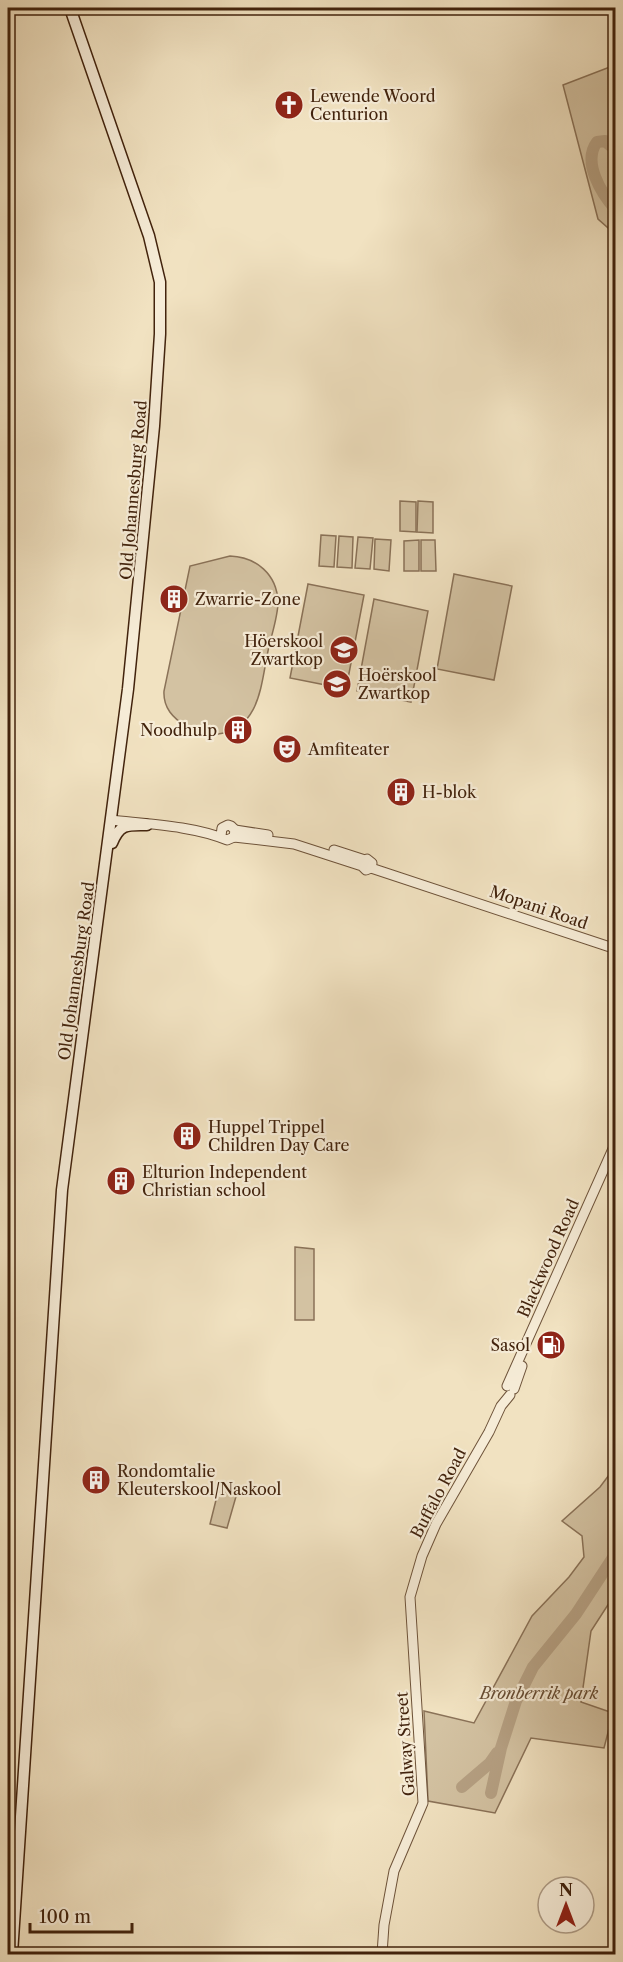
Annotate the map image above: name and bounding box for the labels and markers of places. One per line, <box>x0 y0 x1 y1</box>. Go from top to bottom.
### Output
place label: Lewende Woord Centurion <box>310 86 436 124</box>
church icon: Lewende Woord Centurion <box>273 89 305 121</box>
building icon: Zwarrie-Zone <box>158 583 190 615</box>
place label: Zwarrie-Zone <box>195 589 301 609</box>
place label: Höerskool Zwartkop <box>244 631 323 669</box>
school or university icon: Höerskool Zwartkop <box>328 634 360 666</box>
place label: Hoërskool Zwartkop <box>358 665 437 703</box>
school or university icon: Hoërskool Zwartkop <box>321 668 353 700</box>
building icon: Noodhulp <box>222 714 254 746</box>
place label: Noodhulp <box>140 720 217 740</box>
theatre icon: Amfiteater <box>271 733 303 765</box>
place label: Amfiteater <box>307 739 390 759</box>
building icon: H-blok <box>385 776 417 808</box>
place label: H-blok <box>422 782 477 802</box>
place label: Huppel Trippel Children Day Care <box>208 1117 349 1155</box>
building icon: Huppel Trippel Children Day Care <box>171 1120 203 1152</box>
place label: Elturion Independent Christian school <box>142 1162 307 1200</box>
building icon: Elturion Independent Christian school <box>105 1165 137 1197</box>
fuel station icon: Sasol <box>535 1329 567 1361</box>
place label: Sasol <box>491 1335 530 1355</box>
place label: Rondomtalie Kleuterskool/Naskool <box>117 1461 282 1499</box>
building icon: Rondomtalie Kleuterskool/Naskool <box>80 1464 112 1496</box>

